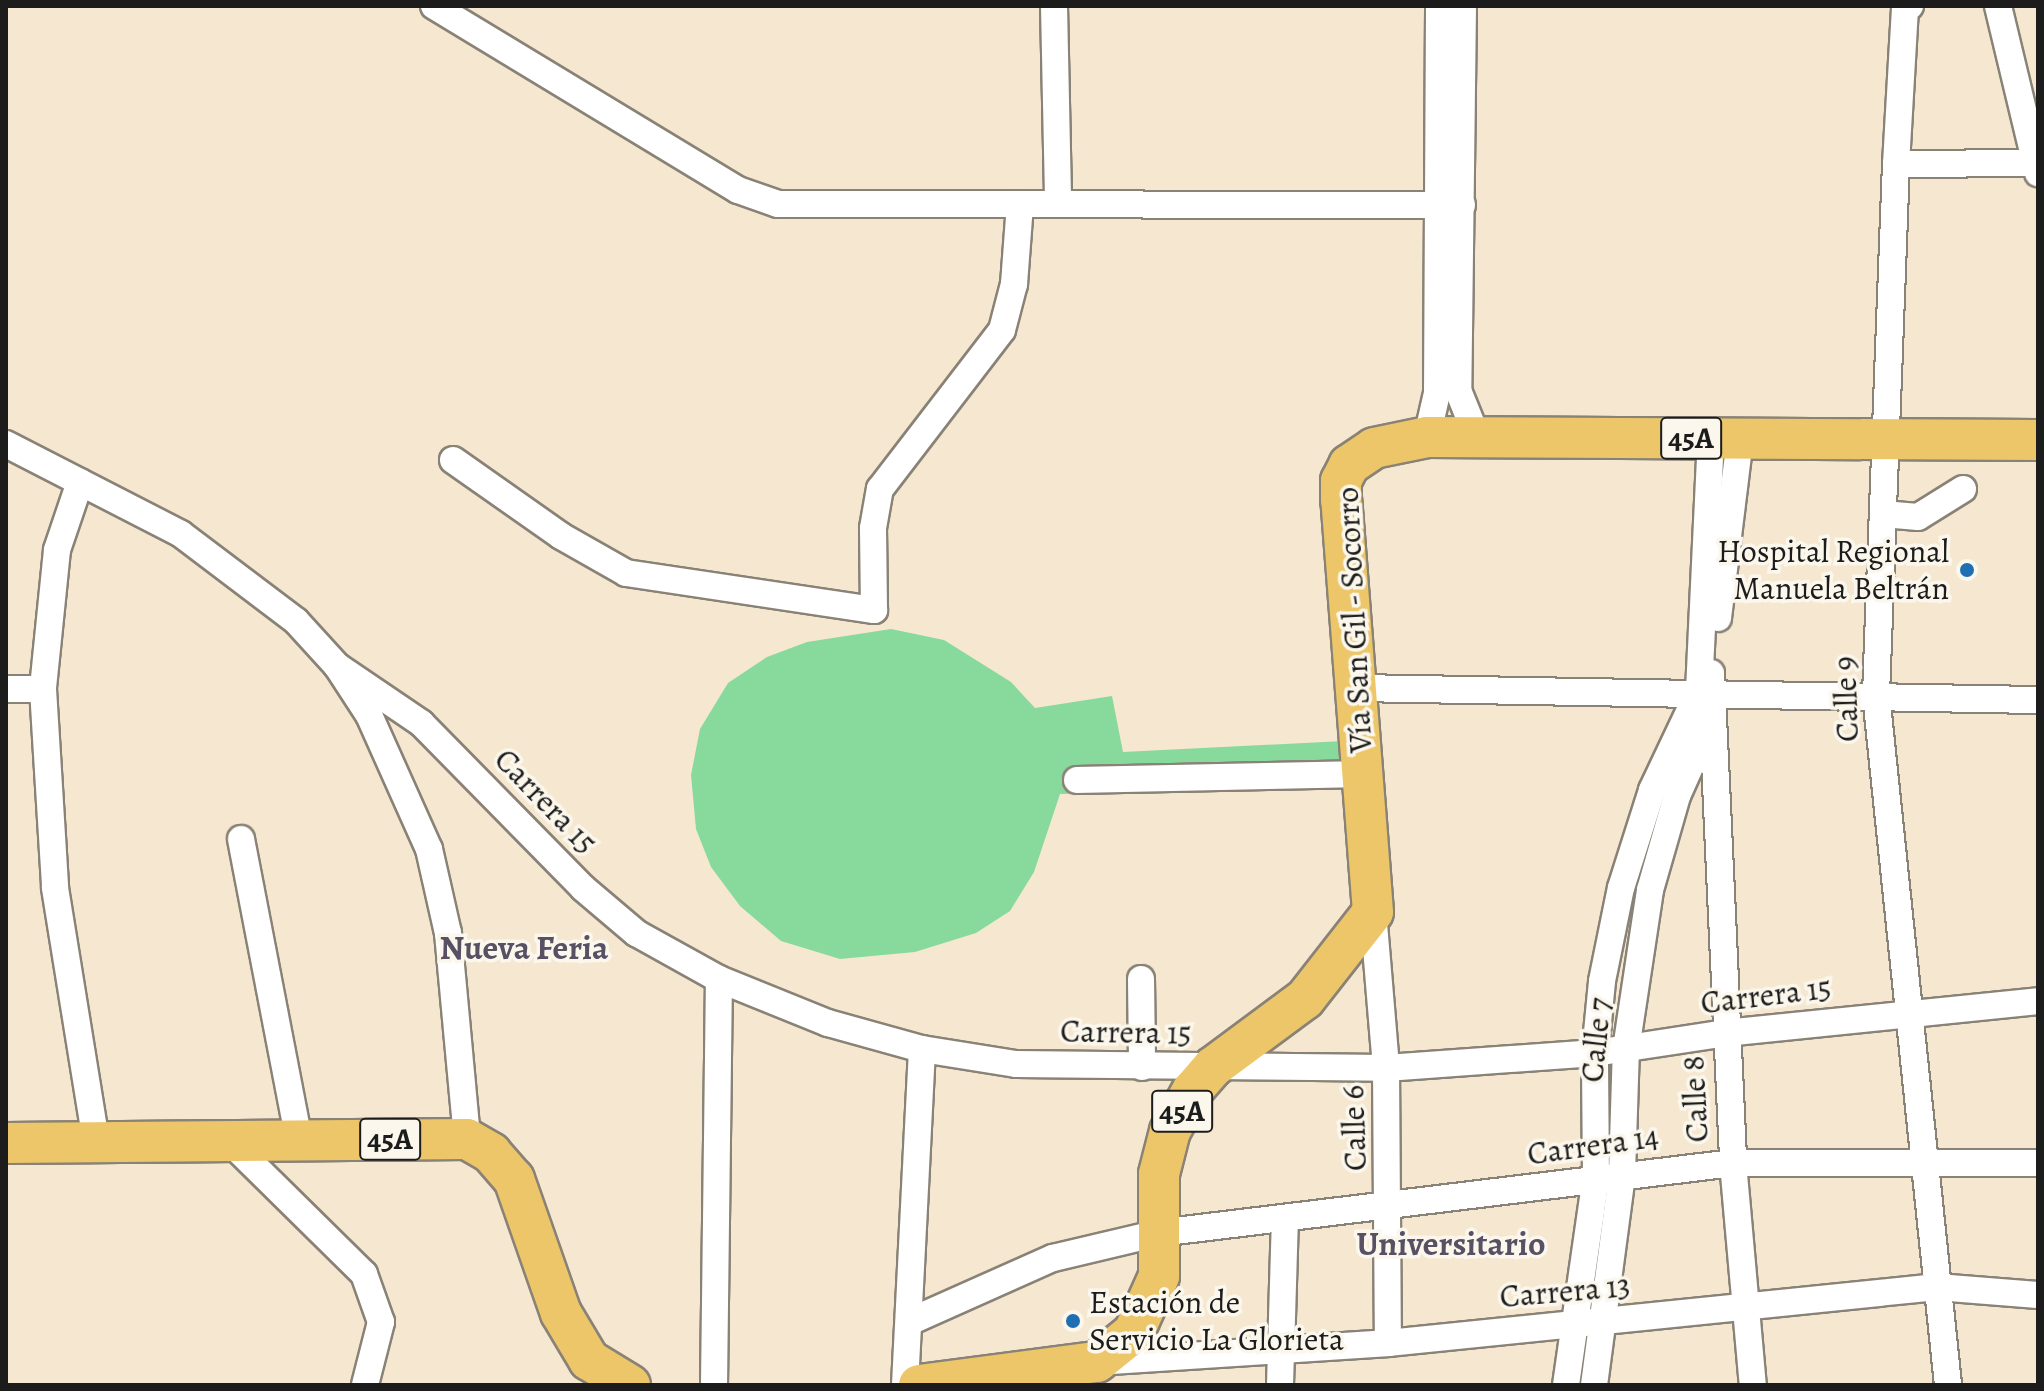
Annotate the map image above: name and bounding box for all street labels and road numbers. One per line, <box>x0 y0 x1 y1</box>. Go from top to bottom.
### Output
road number: 45A <box>1659 412 1723 464</box>
street label: Vía San Gil - Socorro <box>1328 485 1380 755</box>
street label: Calle 9 <box>1825 655 1867 743</box>
street label: Carrera 15 <box>487 740 605 862</box>
street label: Carrera 15 <box>1698 968 1834 1022</box>
street label: Calle 7 <box>1572 996 1620 1084</box>
street label: Carrera 15 <box>1060 1012 1192 1052</box>
street label: Calle 8 <box>1674 1055 1716 1143</box>
street label: Calle 6 <box>1333 1084 1375 1172</box>
road number: 45A <box>1150 1085 1214 1137</box>
road number: 45A <box>358 1113 422 1165</box>
street label: Carrera 14 <box>1525 1117 1661 1173</box>
street label: Carrera 13 <box>1498 1266 1632 1316</box>

